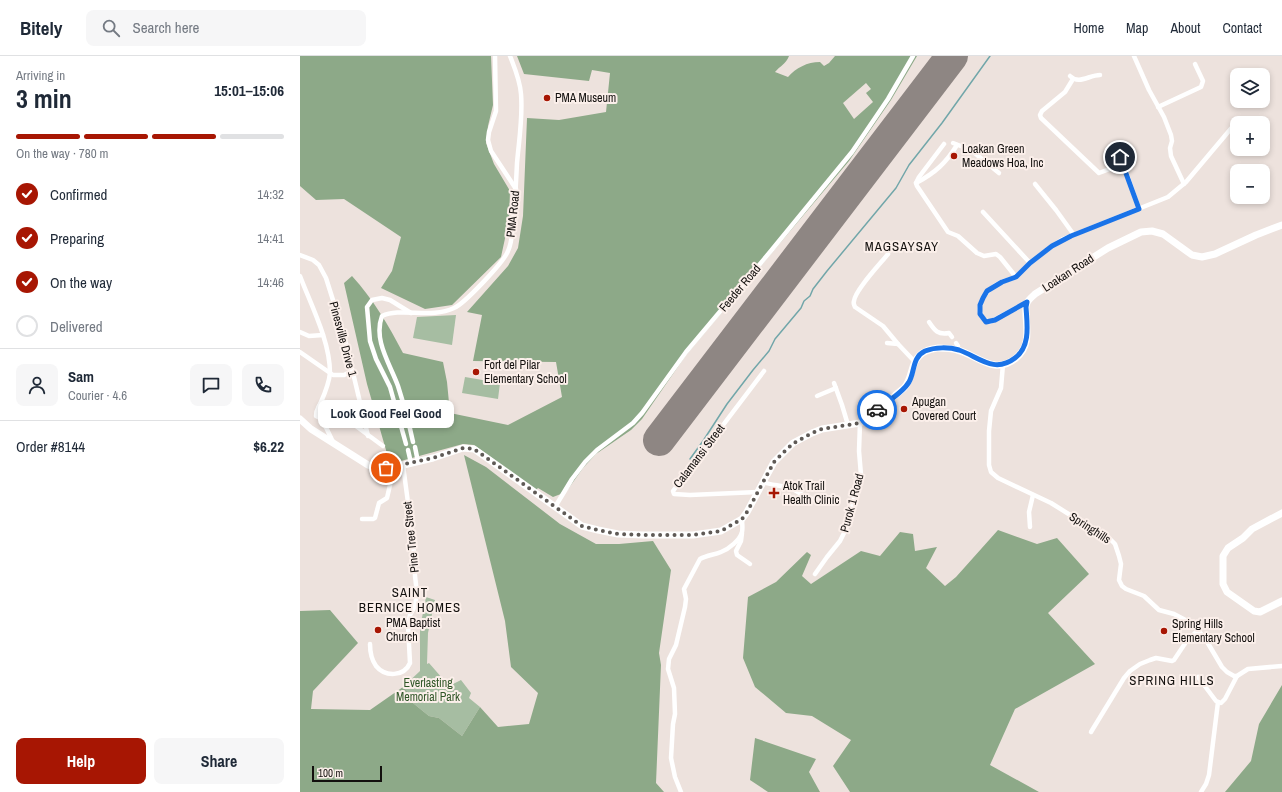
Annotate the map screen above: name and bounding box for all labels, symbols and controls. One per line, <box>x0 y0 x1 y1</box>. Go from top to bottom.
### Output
search box <box>86 10 366 46</box>
text: Bitely <box>20 15 62 41</box>
icon: search <box>100 17 122 39</box>
text: Search here <box>132 17 199 38</box>
text: Home <box>1073 19 1104 37</box>
text: Map <box>1126 19 1148 37</box>
text: About <box>1170 19 1200 37</box>
text: Contact <box>1222 19 1262 37</box>
text: Arriving in <box>16 67 65 84</box>
map controls <box>1230 68 1270 204</box>
button: layers <box>1230 68 1270 108</box>
text: 15:01–15:06 <box>214 80 284 101</box>
text: 3 min <box>16 81 72 116</box>
place label: PMA Museum <box>555 90 616 106</box>
marker: PMA Museum <box>542 93 552 103</box>
button: + <box>1230 116 1270 156</box>
pin <box>1103 140 1137 174</box>
place label: Loakan Green Meadows Hoa, Inc <box>962 141 1044 171</box>
text: On the way · 780 m <box>16 145 108 162</box>
icon: home <box>1109 146 1131 168</box>
marker: Loakan Green Meadows Hoa, Inc <box>949 151 959 161</box>
button: − <box>1230 164 1270 204</box>
icon: check <box>16 183 38 205</box>
text: Confirmed <box>50 184 107 205</box>
text: 14:32 <box>257 186 284 203</box>
street label: PMA Road <box>503 190 523 238</box>
icon: check <box>16 227 38 249</box>
text: Preparing <box>50 228 104 249</box>
text: 14:41 <box>257 230 284 247</box>
district label: MAGSAYSAY <box>865 238 939 255</box>
street label: Loakan Road <box>1039 250 1097 296</box>
street label: Feeder Road <box>716 261 764 315</box>
icon: check <box>16 271 38 293</box>
text: On the way <box>50 272 112 293</box>
text: 14:46 <box>257 274 284 291</box>
street label: Pinesville Drive 1 <box>325 300 361 379</box>
text: Delivered <box>50 316 103 337</box>
place label: Fort del Pilar Elementary School <box>484 357 567 387</box>
button: person <box>16 364 58 406</box>
button: chat <box>190 364 232 406</box>
button: phone <box>242 364 284 406</box>
text: Sam <box>68 366 94 387</box>
marker: Fort del Pilar Elementary School <box>471 367 481 377</box>
text: Courier · 4.6 <box>68 387 127 404</box>
courier <box>857 390 897 430</box>
place label: Apugan Covered Court <box>911 394 976 424</box>
icon: car <box>866 399 888 421</box>
callout: Look Good Feel Good <box>318 400 454 428</box>
marker: Apugan Covered Court <box>899 404 909 414</box>
text: Look Good Feel Good <box>331 405 441 422</box>
street label: Calamansi Street <box>670 421 728 491</box>
text: Order #8144 <box>16 436 85 457</box>
text: $6.22 <box>253 436 284 457</box>
pin <box>369 451 403 485</box>
icon: bag <box>375 457 397 479</box>
street label: Purok 1 Road <box>836 472 868 534</box>
place label: Atok Trail Health Clinic <box>782 478 839 508</box>
marker: Atok Trail Health Clinic <box>768 487 780 499</box>
street label: Pine Tree Street <box>399 500 423 573</box>
street label: Springhills <box>1066 509 1114 547</box>
district label: SAINT BERNICE HOMES <box>359 584 461 616</box>
place label: PMA Baptist Church <box>386 615 440 645</box>
place label: Spring Hills Elementary School <box>1172 616 1255 646</box>
marker: PMA Baptist Church <box>373 625 383 635</box>
marker: Spring Hills Elementary School <box>1159 626 1169 636</box>
district label: SPRING HILLS <box>1129 672 1215 689</box>
park label: Everlasting Memorial Park <box>396 675 460 705</box>
button: Help <box>16 738 146 784</box>
button: Share <box>154 738 284 784</box>
scale bar <box>312 764 382 783</box>
text: 100 m <box>318 766 343 780</box>

